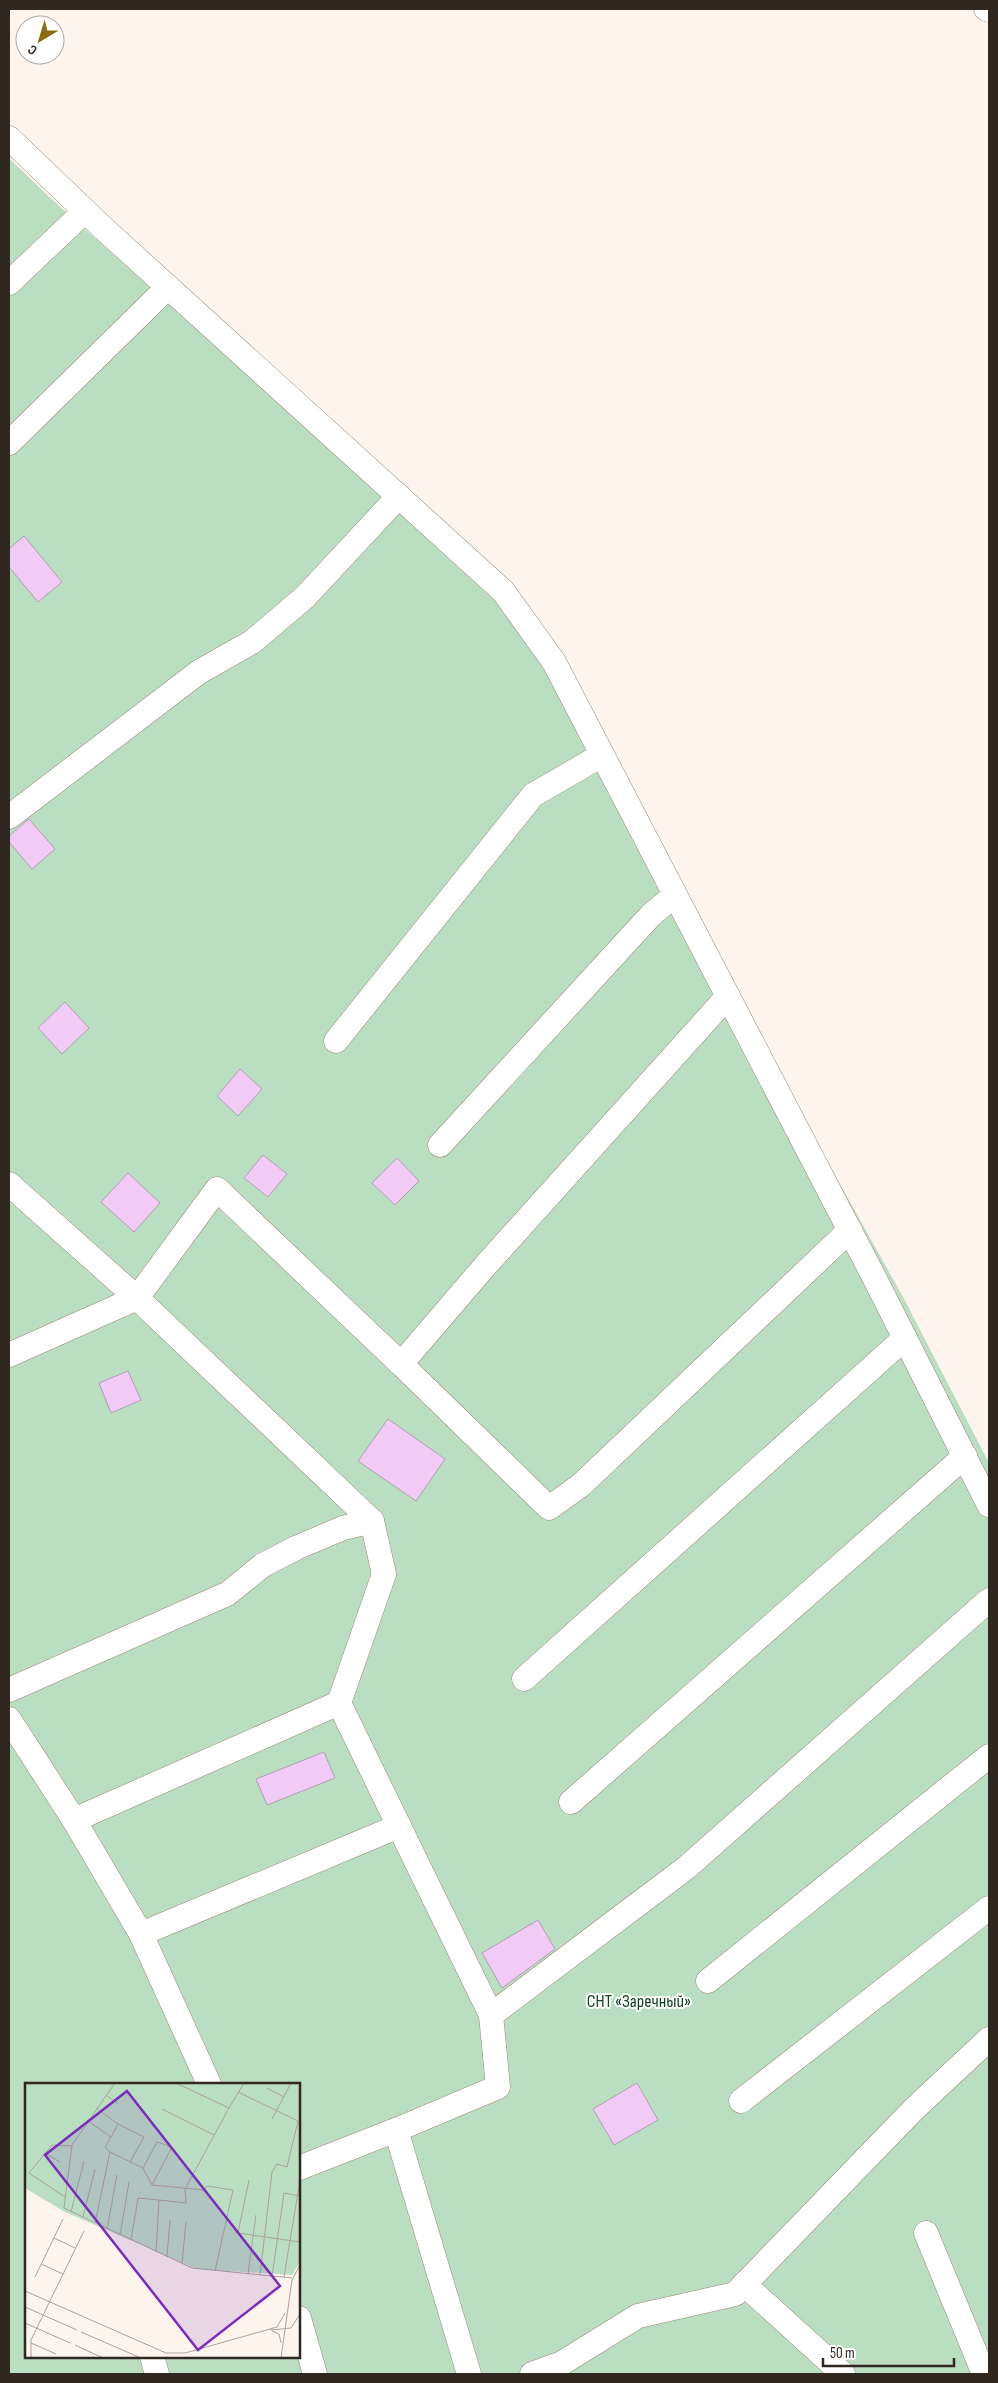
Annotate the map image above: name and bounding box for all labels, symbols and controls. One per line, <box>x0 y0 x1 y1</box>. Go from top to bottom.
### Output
north arrow <box>15 15 65 65</box>
text: С <box>24 41 40 59</box>
park label: СНТ «Заречный» <box>587 1991 691 2012</box>
inset map <box>25 2083 300 2358</box>
scale bar <box>823 2336 954 2368</box>
text: 50 m <box>830 2344 855 2363</box>

